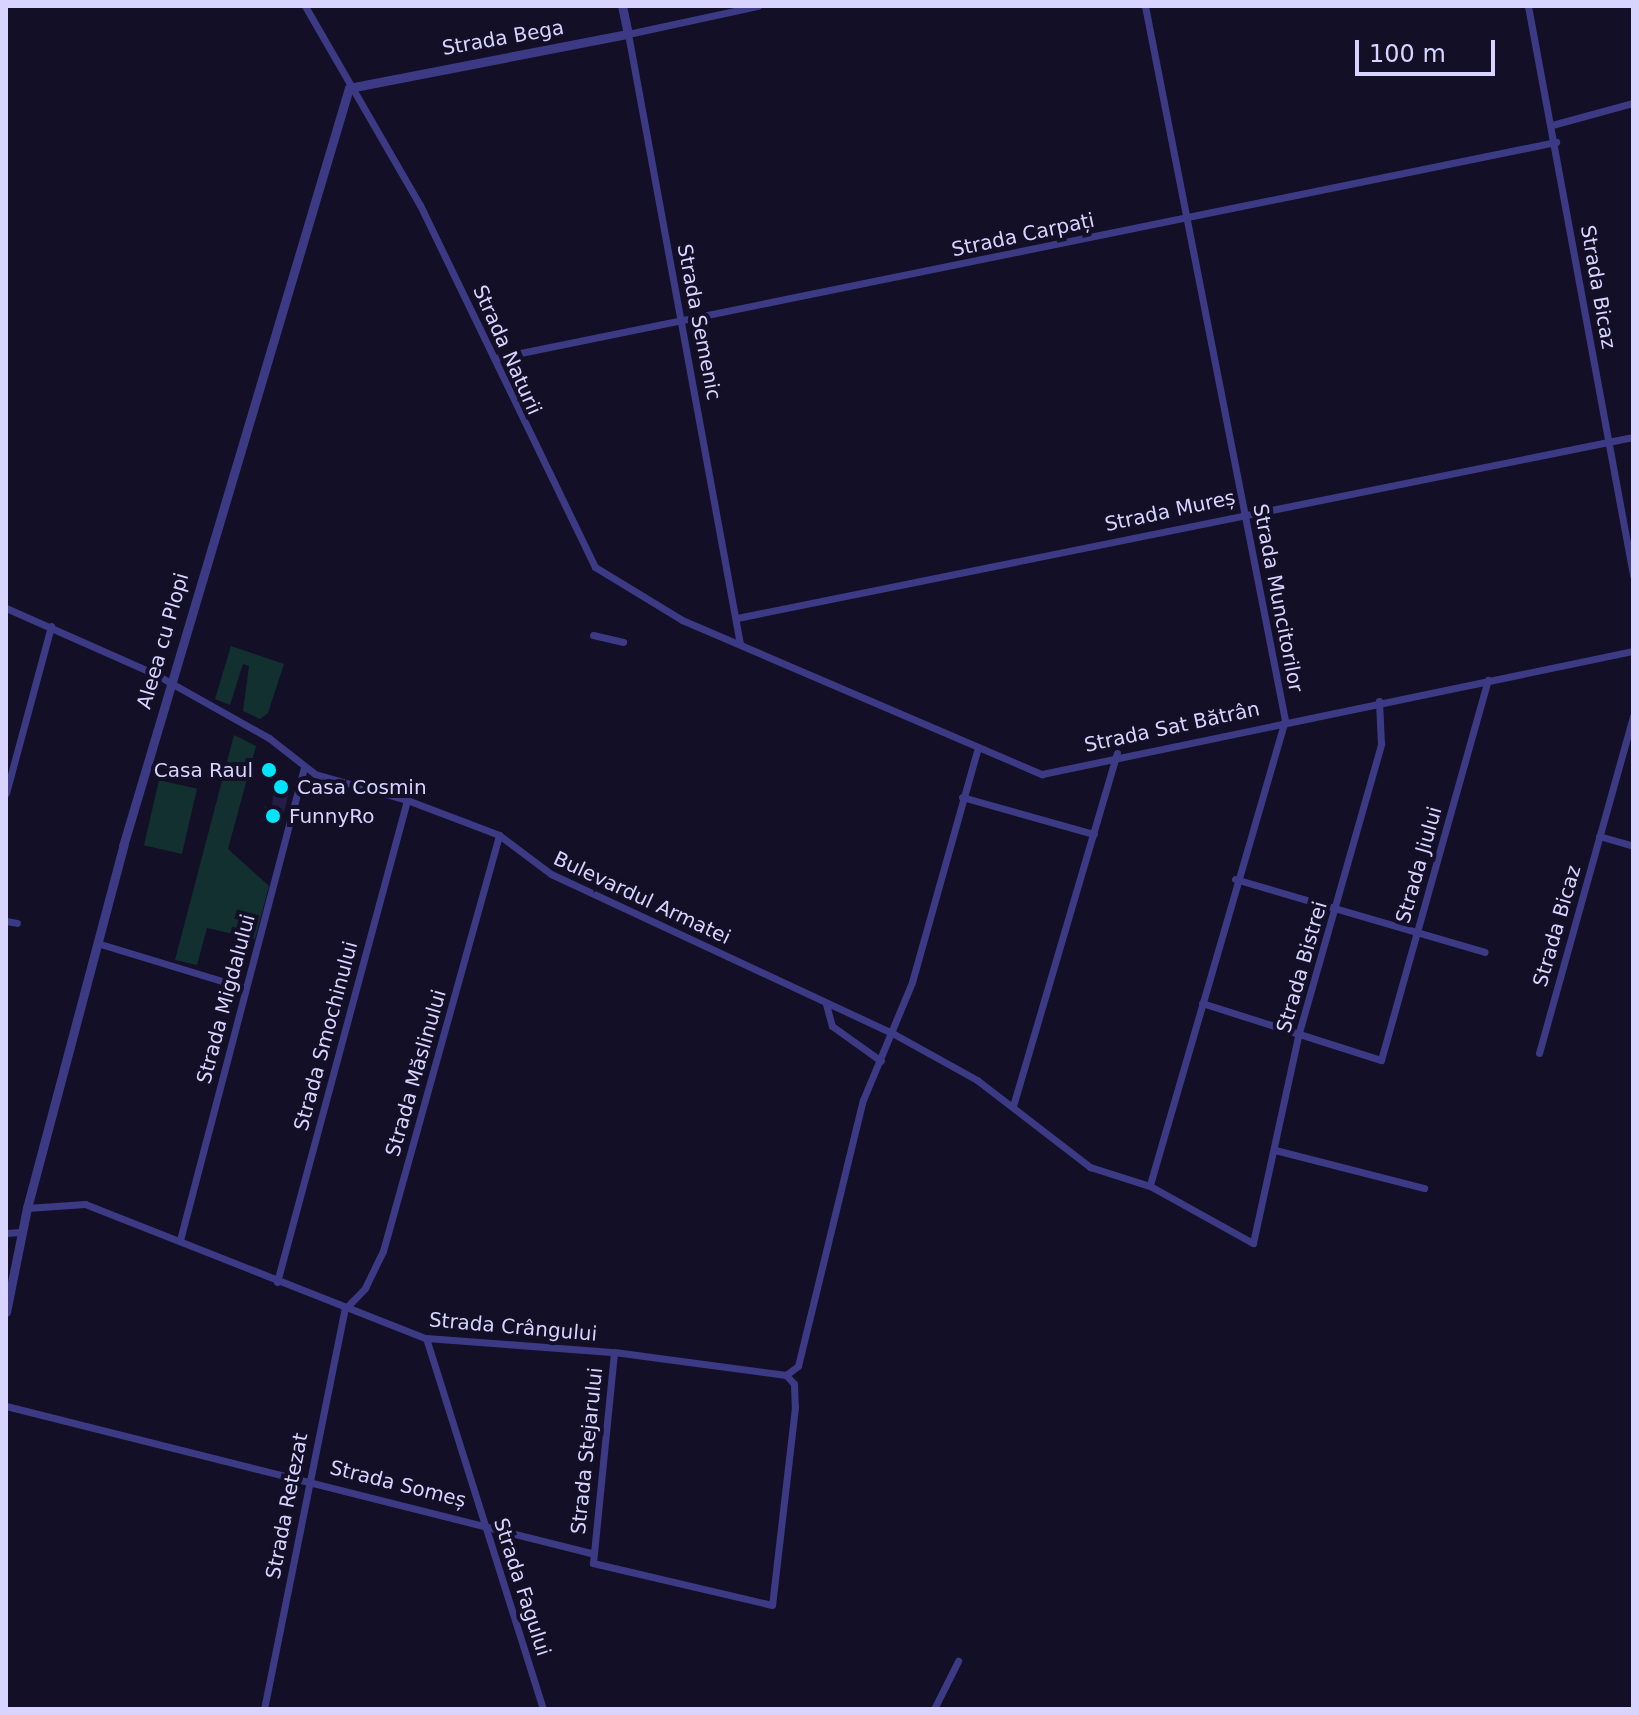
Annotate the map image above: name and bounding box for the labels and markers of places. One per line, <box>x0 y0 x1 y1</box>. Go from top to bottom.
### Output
place label: Casa Raul <box>154 758 253 782</box>
marker: Casa Raul <box>260 761 278 779</box>
place label: Casa Cosmin <box>297 775 427 799</box>
marker: Casa Cosmin <box>272 778 290 796</box>
place label: FunnyRo <box>289 804 375 828</box>
marker: FunnyRo <box>264 807 282 825</box>

